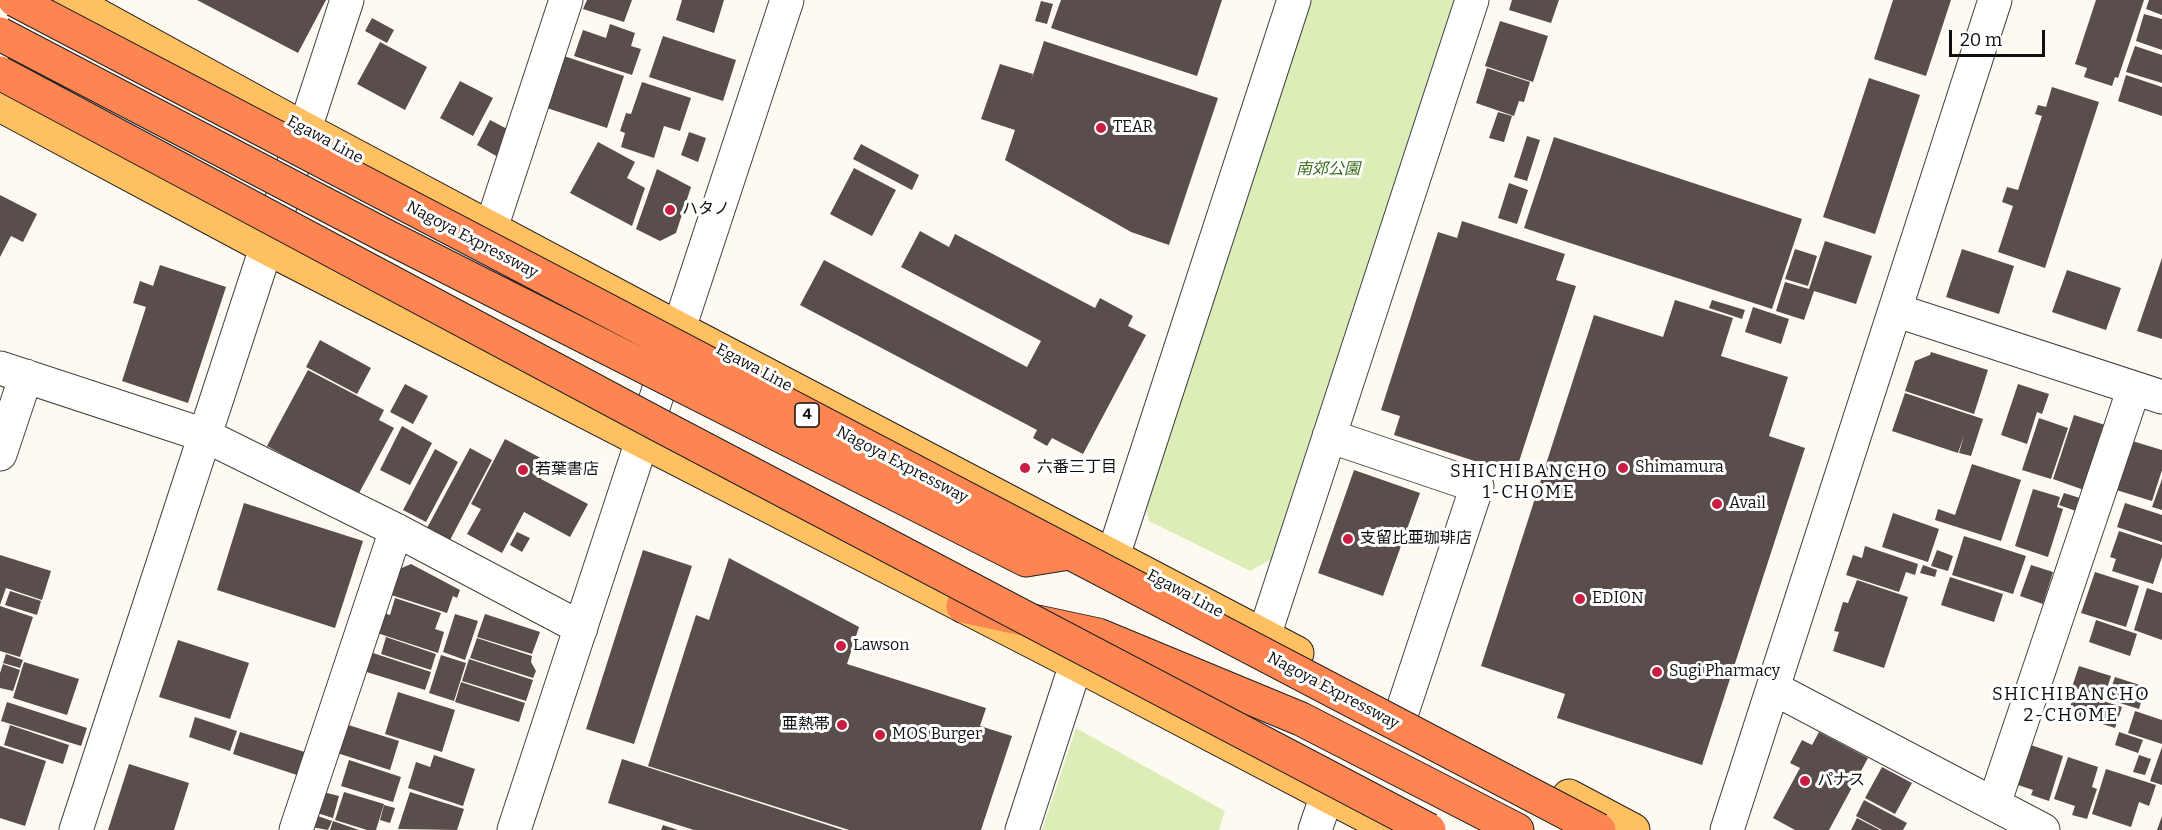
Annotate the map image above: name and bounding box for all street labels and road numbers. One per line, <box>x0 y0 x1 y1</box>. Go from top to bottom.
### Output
street label: Egawa Line <box>284 112 366 168</box>
street label: Nagoya Expressway <box>403 197 541 283</box>
street label: Egawa Line <box>713 340 795 396</box>
road number: 4 <box>795 403 819 427</box>
street label: Nagoya Expressway <box>833 422 971 508</box>
street label: Egawa Line <box>1144 566 1226 622</box>
street label: Nagoya Expressway <box>1264 648 1402 734</box>

